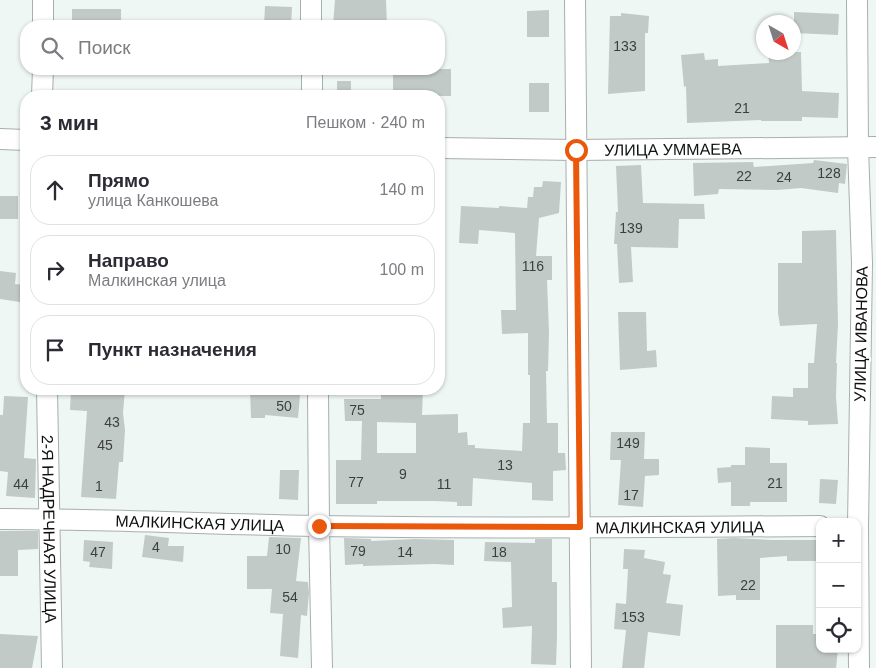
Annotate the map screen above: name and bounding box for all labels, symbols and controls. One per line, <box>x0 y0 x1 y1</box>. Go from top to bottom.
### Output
north arrow <box>756 15 801 60</box>
search box <box>20 20 445 75</box>
icon: search <box>38 34 66 62</box>
text: Поиск <box>78 37 131 58</box>
house number: 133 <box>613 38 637 54</box>
house number: 21 <box>734 100 750 116</box>
text: 3 мин <box>40 111 99 134</box>
text: Пешком · 240 m <box>306 114 425 131</box>
route start <box>565 139 588 162</box>
street label: УЛИЦА УММАЕВА <box>604 140 742 158</box>
house number: 128 <box>817 165 841 181</box>
house number: 22 <box>736 168 752 184</box>
house number: 24 <box>776 169 792 185</box>
text: Прямо <box>88 170 150 191</box>
icon: ahead <box>41 176 69 204</box>
text: 140 m <box>380 181 424 198</box>
text: улица Канкошева <box>88 192 219 209</box>
house number: 139 <box>619 220 643 236</box>
text: Направо <box>88 250 169 271</box>
icon: right <box>41 256 69 284</box>
house number: 116 <box>522 258 544 274</box>
text: 100 m <box>380 261 424 278</box>
street label: УЛИЦА ИВАНОВА <box>851 266 871 402</box>
text: Малкинская улица <box>88 272 226 289</box>
icon: arrive <box>41 336 69 364</box>
text: Пункт назначения <box>88 339 257 360</box>
house number: 50 <box>276 398 292 414</box>
house number: 75 <box>349 402 365 418</box>
house number: 43 <box>104 414 120 430</box>
street label: 2-Я НАДРЕЧНАЯ УЛИЦА <box>39 435 60 624</box>
house number: 149 <box>616 435 640 451</box>
house number: 45 <box>97 437 113 453</box>
house number: 13 <box>497 457 513 473</box>
house number: 9 <box>399 466 407 482</box>
house number: 77 <box>348 474 364 490</box>
house number: 21 <box>767 475 783 491</box>
house number: 44 <box>13 476 29 492</box>
house number: 11 <box>437 476 451 492</box>
house number: 1 <box>95 478 103 494</box>
house number: 17 <box>623 487 639 503</box>
street label: МАЛКИНСКАЯ УЛИЦА <box>115 512 285 534</box>
route end <box>308 515 331 538</box>
street label: МАЛКИНСКАЯ УЛИЦА <box>595 518 765 536</box>
map controls <box>816 518 861 653</box>
button: + <box>816 518 861 563</box>
house number: 4 <box>152 539 160 555</box>
house number: 10 <box>275 541 291 557</box>
house number: 79 <box>350 543 366 559</box>
house number: 47 <box>90 544 106 560</box>
house number: 14 <box>397 544 413 560</box>
house number: 18 <box>491 544 507 560</box>
button: − <box>816 563 861 608</box>
house number: 22 <box>740 577 756 593</box>
house number: 54 <box>282 589 298 605</box>
button: locate <box>816 608 861 653</box>
house number: 153 <box>621 609 645 625</box>

